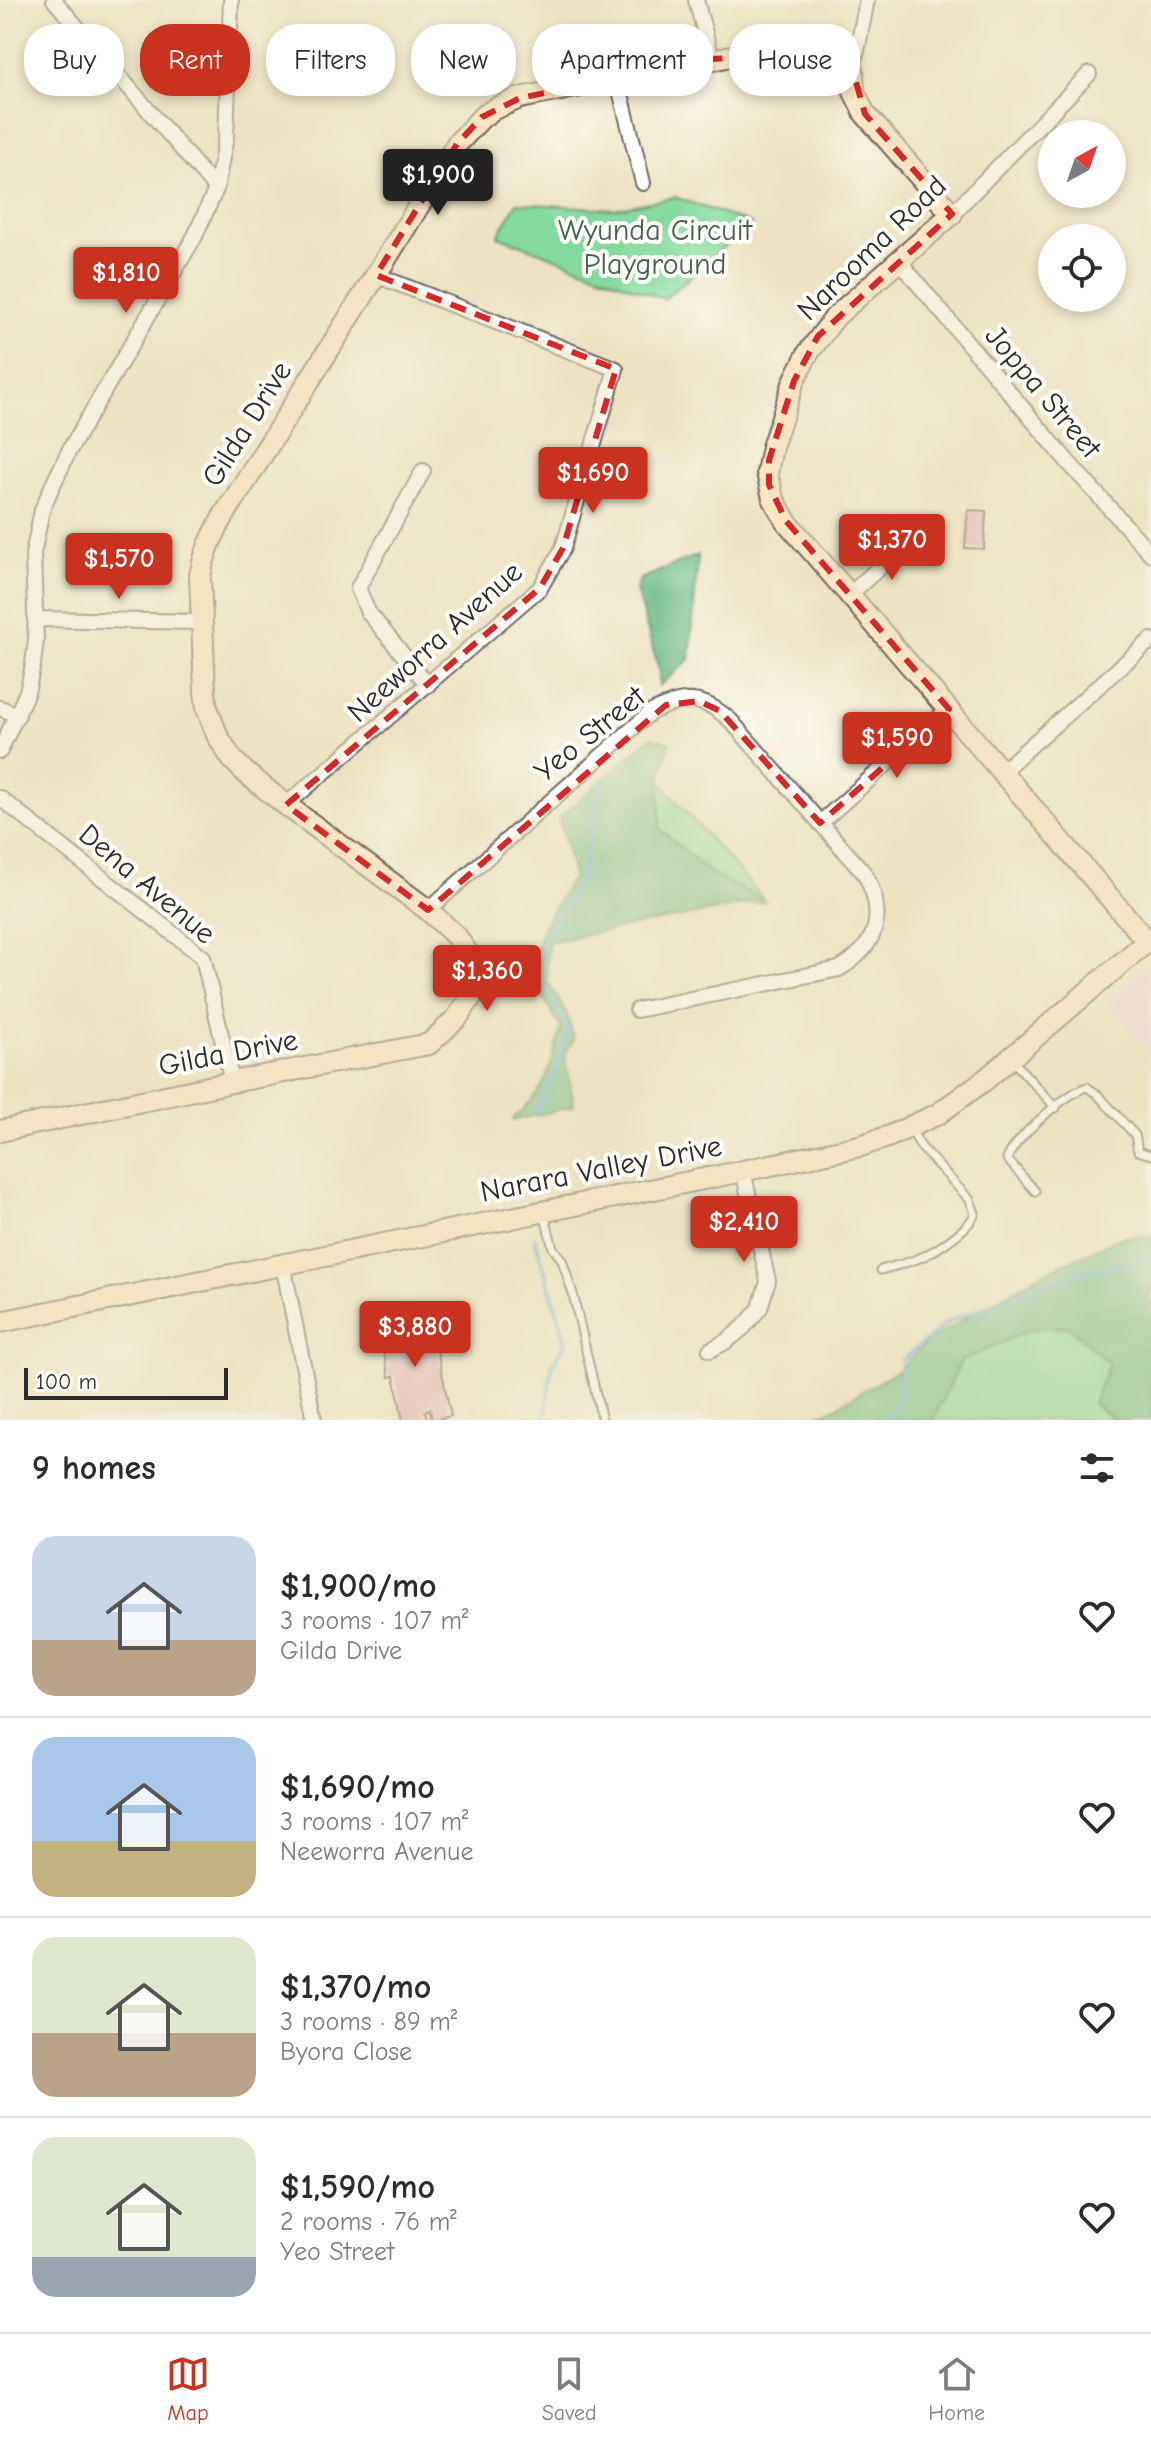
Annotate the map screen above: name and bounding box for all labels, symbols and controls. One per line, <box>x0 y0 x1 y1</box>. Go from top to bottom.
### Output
chip: Buy <box>24 24 124 96</box>
chip: Rent <box>140 24 250 96</box>
chip: Filters <box>266 24 395 96</box>
chip: New <box>411 24 516 96</box>
chip: Apartment <box>532 24 713 96</box>
chip: House <box>729 24 860 96</box>
north arrow <box>1038 120 1126 208</box>
map controls <box>1038 120 1126 312</box>
pin: $1,900 <box>373 149 503 217</box>
text: $1,900 <box>401 160 475 190</box>
street label: Narooma Road <box>790 168 954 328</box>
park label: Wyunda Circuit Playground <box>558 213 753 282</box>
button: locate <box>1038 224 1126 312</box>
pin: $1,810 <box>61 247 191 315</box>
text: $1,810 <box>91 258 161 288</box>
street label: Joppa Street <box>978 319 1109 466</box>
street label: Gilda Drive <box>195 355 299 493</box>
pin: $1,690 <box>528 447 658 515</box>
text: $1,690 <box>557 458 629 488</box>
pin: $1,370 <box>827 514 957 582</box>
text: $1,370 <box>857 525 927 555</box>
pin: $1,570 <box>54 533 184 601</box>
text: $1,570 <box>83 544 155 574</box>
street label: Neeworra Avenue <box>340 554 530 730</box>
street label: Yeo Street <box>528 678 653 789</box>
pin: $1,590 <box>832 712 962 780</box>
text: $1,590 <box>860 723 934 753</box>
street label: Dena Avenue <box>72 817 222 951</box>
pin: $1,360 <box>422 945 552 1013</box>
text: $1,360 <box>451 956 523 986</box>
street label: Gilda Drive <box>156 1022 300 1084</box>
street label: Narara Valley Drive <box>477 1128 725 1210</box>
pin: $2,410 <box>679 1196 809 1264</box>
text: $2,410 <box>709 1207 779 1237</box>
pin: $3,880 <box>350 1301 480 1369</box>
text: $3,880 <box>378 1312 452 1342</box>
scale bar <box>24 1364 228 1400</box>
text: 100 m <box>36 1369 97 1395</box>
icon: filters <box>1075 1446 1119 1490</box>
text: 9 homes <box>32 1448 156 1488</box>
text: $1,900/mo <box>280 1566 437 1606</box>
icon: home <box>96 1568 192 1664</box>
icon: heart <box>1075 1594 1119 1638</box>
text: 3 rooms · 107 m² <box>280 1606 469 1636</box>
text: Gilda Drive <box>280 1636 402 1666</box>
text: $1,690/mo <box>280 1767 435 1807</box>
icon: home <box>96 1769 192 1865</box>
icon: heart <box>1075 1795 1119 1839</box>
text: 3 rooms · 107 m² <box>280 1807 469 1837</box>
text: Neeworra Avenue <box>280 1837 473 1867</box>
text: $1,370/mo <box>280 1967 431 2007</box>
icon: home <box>96 1969 192 2065</box>
icon: heart <box>1075 1995 1119 2039</box>
text: 3 rooms · 89 m² <box>280 2007 457 2037</box>
text: Byora Close <box>280 2037 412 2067</box>
text: $1,590/mo <box>280 2167 435 2207</box>
icon: home <box>96 2169 192 2265</box>
icon: heart <box>1075 2195 1119 2239</box>
text: 2 rooms · 76 m² <box>280 2207 457 2237</box>
text: Yeo Street <box>280 2237 394 2267</box>
tab: Map <box>166 2352 210 2426</box>
tab: Saved <box>542 2352 597 2426</box>
tab: Home <box>928 2352 985 2426</box>

